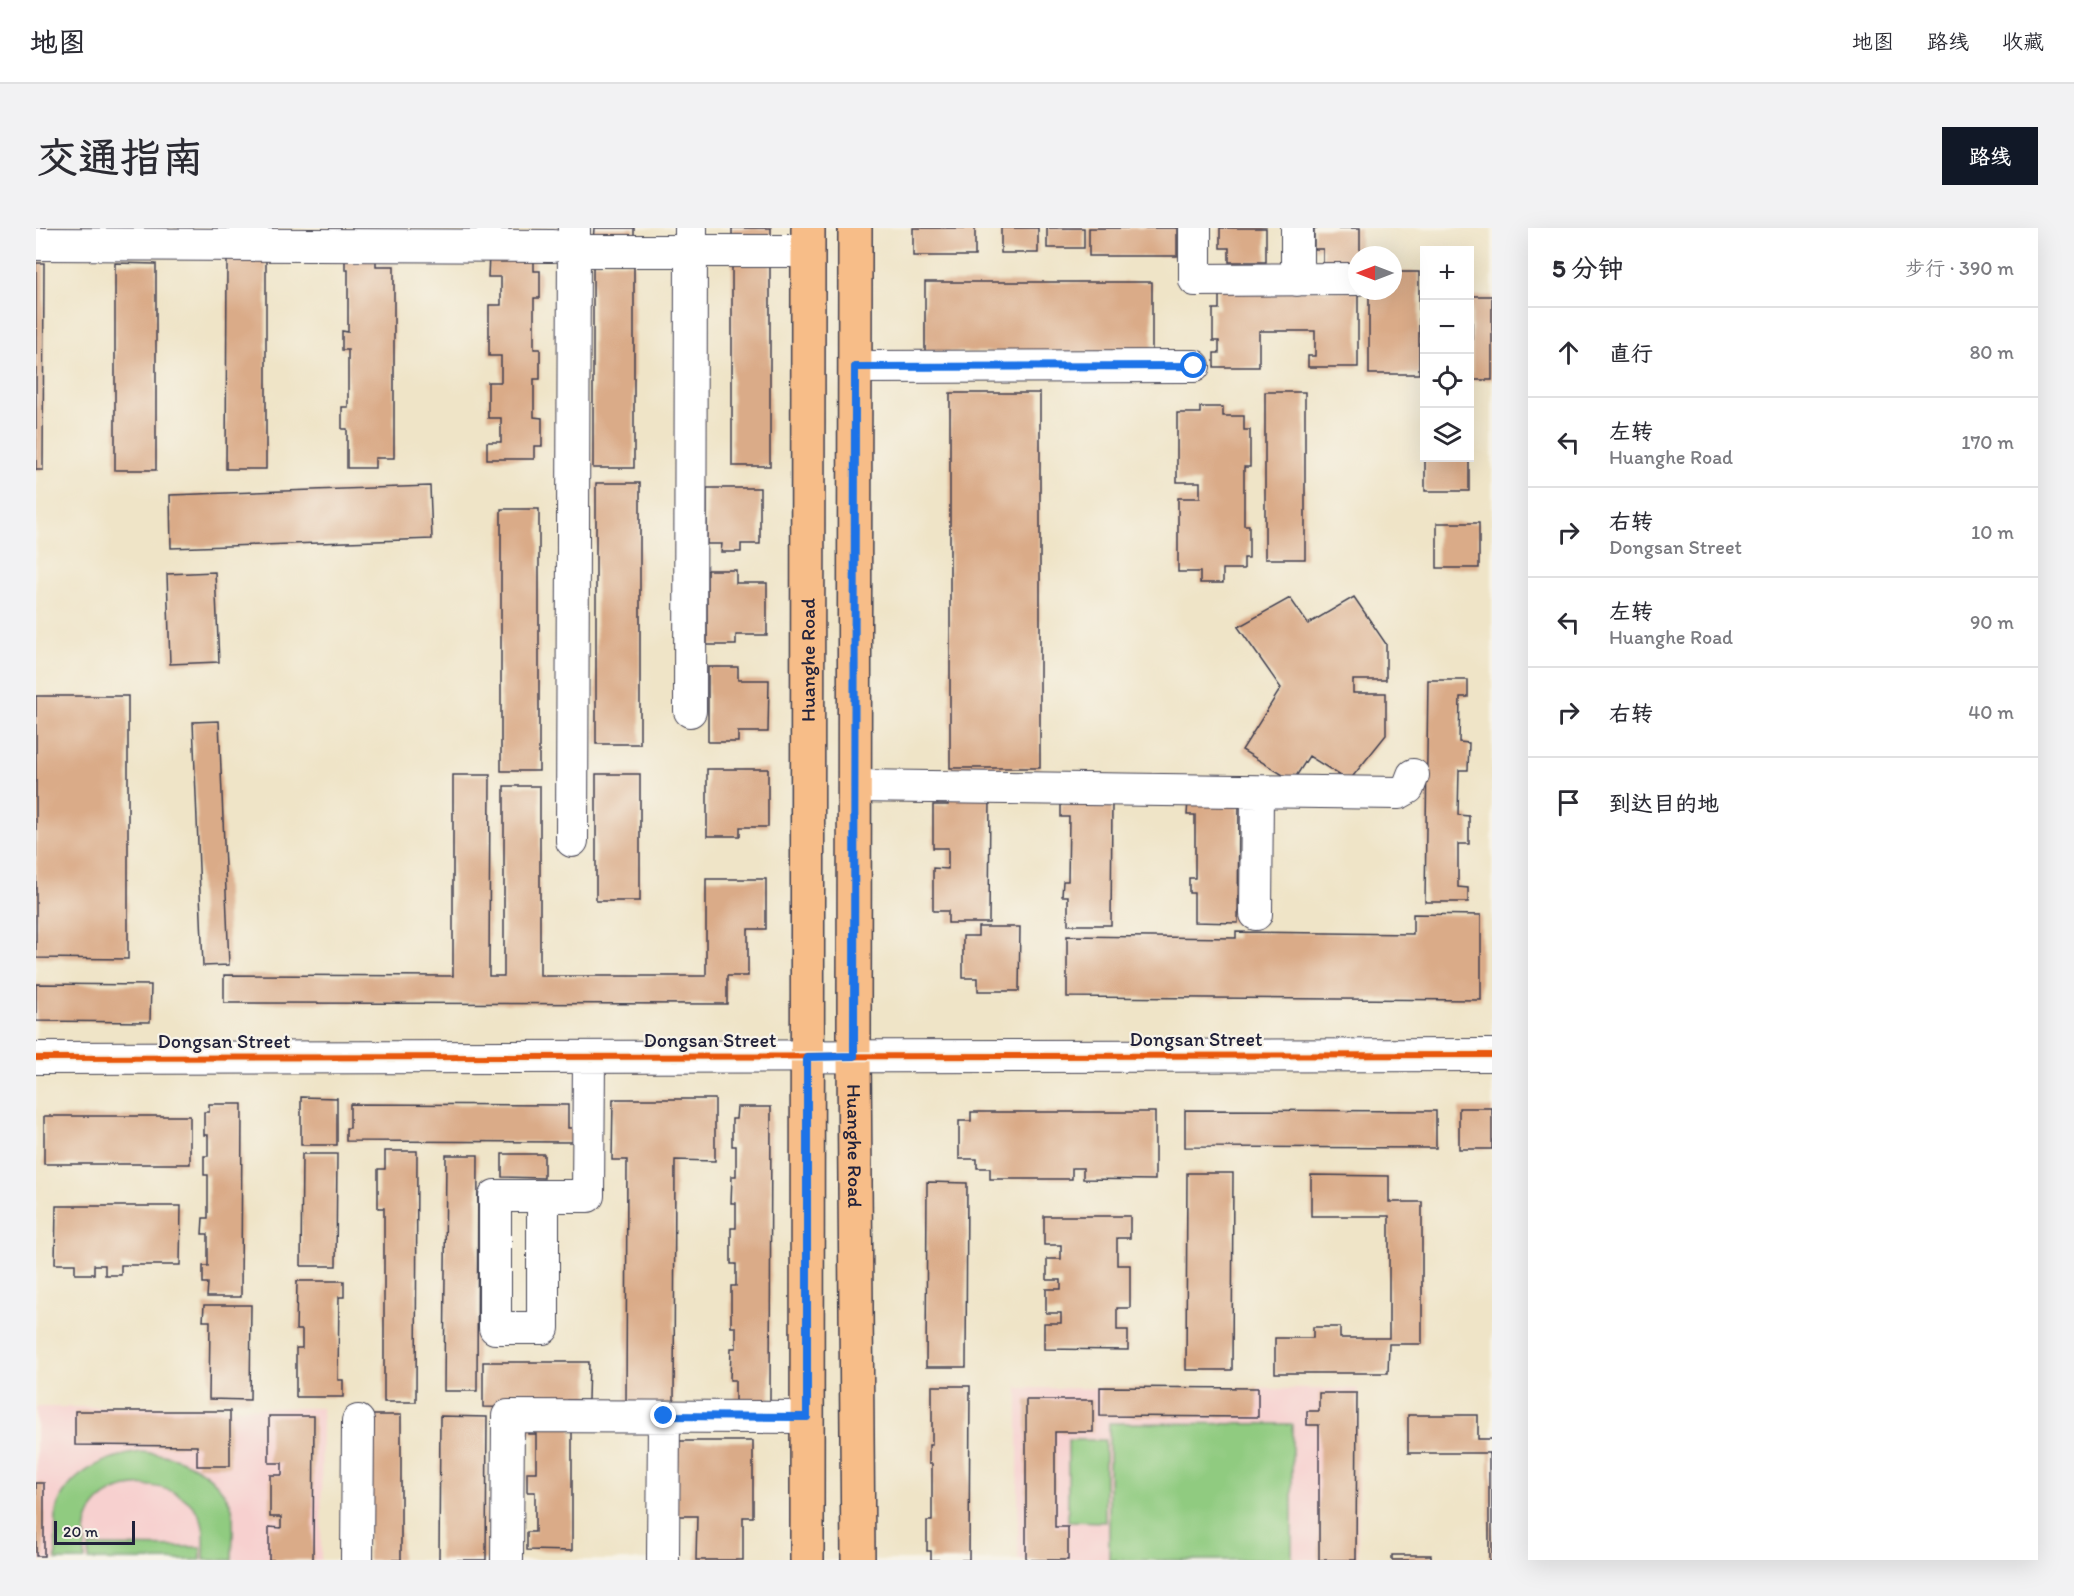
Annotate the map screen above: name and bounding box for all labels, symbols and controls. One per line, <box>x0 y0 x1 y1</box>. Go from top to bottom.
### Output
text: 地图 <box>30 25 86 59</box>
text: 地图 <box>1852 29 1894 54</box>
text: 路线 <box>1927 29 1969 54</box>
text: 收藏 <box>2002 29 2044 54</box>
button: 路线 <box>1942 127 2038 185</box>
text: 交通指南 <box>36 132 204 183</box>
north arrow <box>1348 246 1402 300</box>
map controls <box>1420 246 1474 462</box>
button: + <box>1420 246 1474 300</box>
text: 5 分钟 <box>1552 252 1624 284</box>
text: 步行 · 390 m <box>1905 256 2014 280</box>
button: − <box>1420 300 1474 354</box>
icon: ahead <box>1552 336 1585 369</box>
text: 直行 <box>1609 340 1653 367</box>
text: 80 m <box>1969 340 2014 364</box>
route start <box>1180 352 1206 378</box>
button: locate <box>1420 354 1474 408</box>
button: layers <box>1420 408 1474 462</box>
text: 左转 <box>1609 418 1653 445</box>
icon: left <box>1552 426 1585 459</box>
text: 170 m <box>1961 430 2014 454</box>
text: Huanghe Road <box>1609 445 1733 469</box>
text: 右转 <box>1609 508 1653 535</box>
icon: right <box>1552 516 1585 549</box>
text: 10 m <box>1971 520 2014 544</box>
text: Dongsan Street <box>1609 535 1742 559</box>
street label: Huanghe Road <box>796 598 820 722</box>
text: 左转 <box>1609 598 1653 625</box>
icon: left <box>1552 606 1585 639</box>
text: 90 m <box>1970 610 2014 634</box>
text: Huanghe Road <box>1609 625 1733 649</box>
icon: right <box>1552 696 1585 729</box>
text: 右转 <box>1609 700 1653 727</box>
text: 40 m <box>1968 700 2014 724</box>
icon: arrive <box>1552 786 1585 819</box>
text: 到达目的地 <box>1609 790 1719 817</box>
street label: Dongsan Street <box>1130 1027 1262 1051</box>
street label: Dongsan Street <box>644 1028 776 1052</box>
street label: Dongsan Street <box>158 1029 290 1053</box>
street label: Huanghe Road <box>842 1084 867 1208</box>
route end <box>650 1402 676 1428</box>
scale bar <box>54 1518 135 1546</box>
text: 20 m <box>63 1522 98 1541</box>

